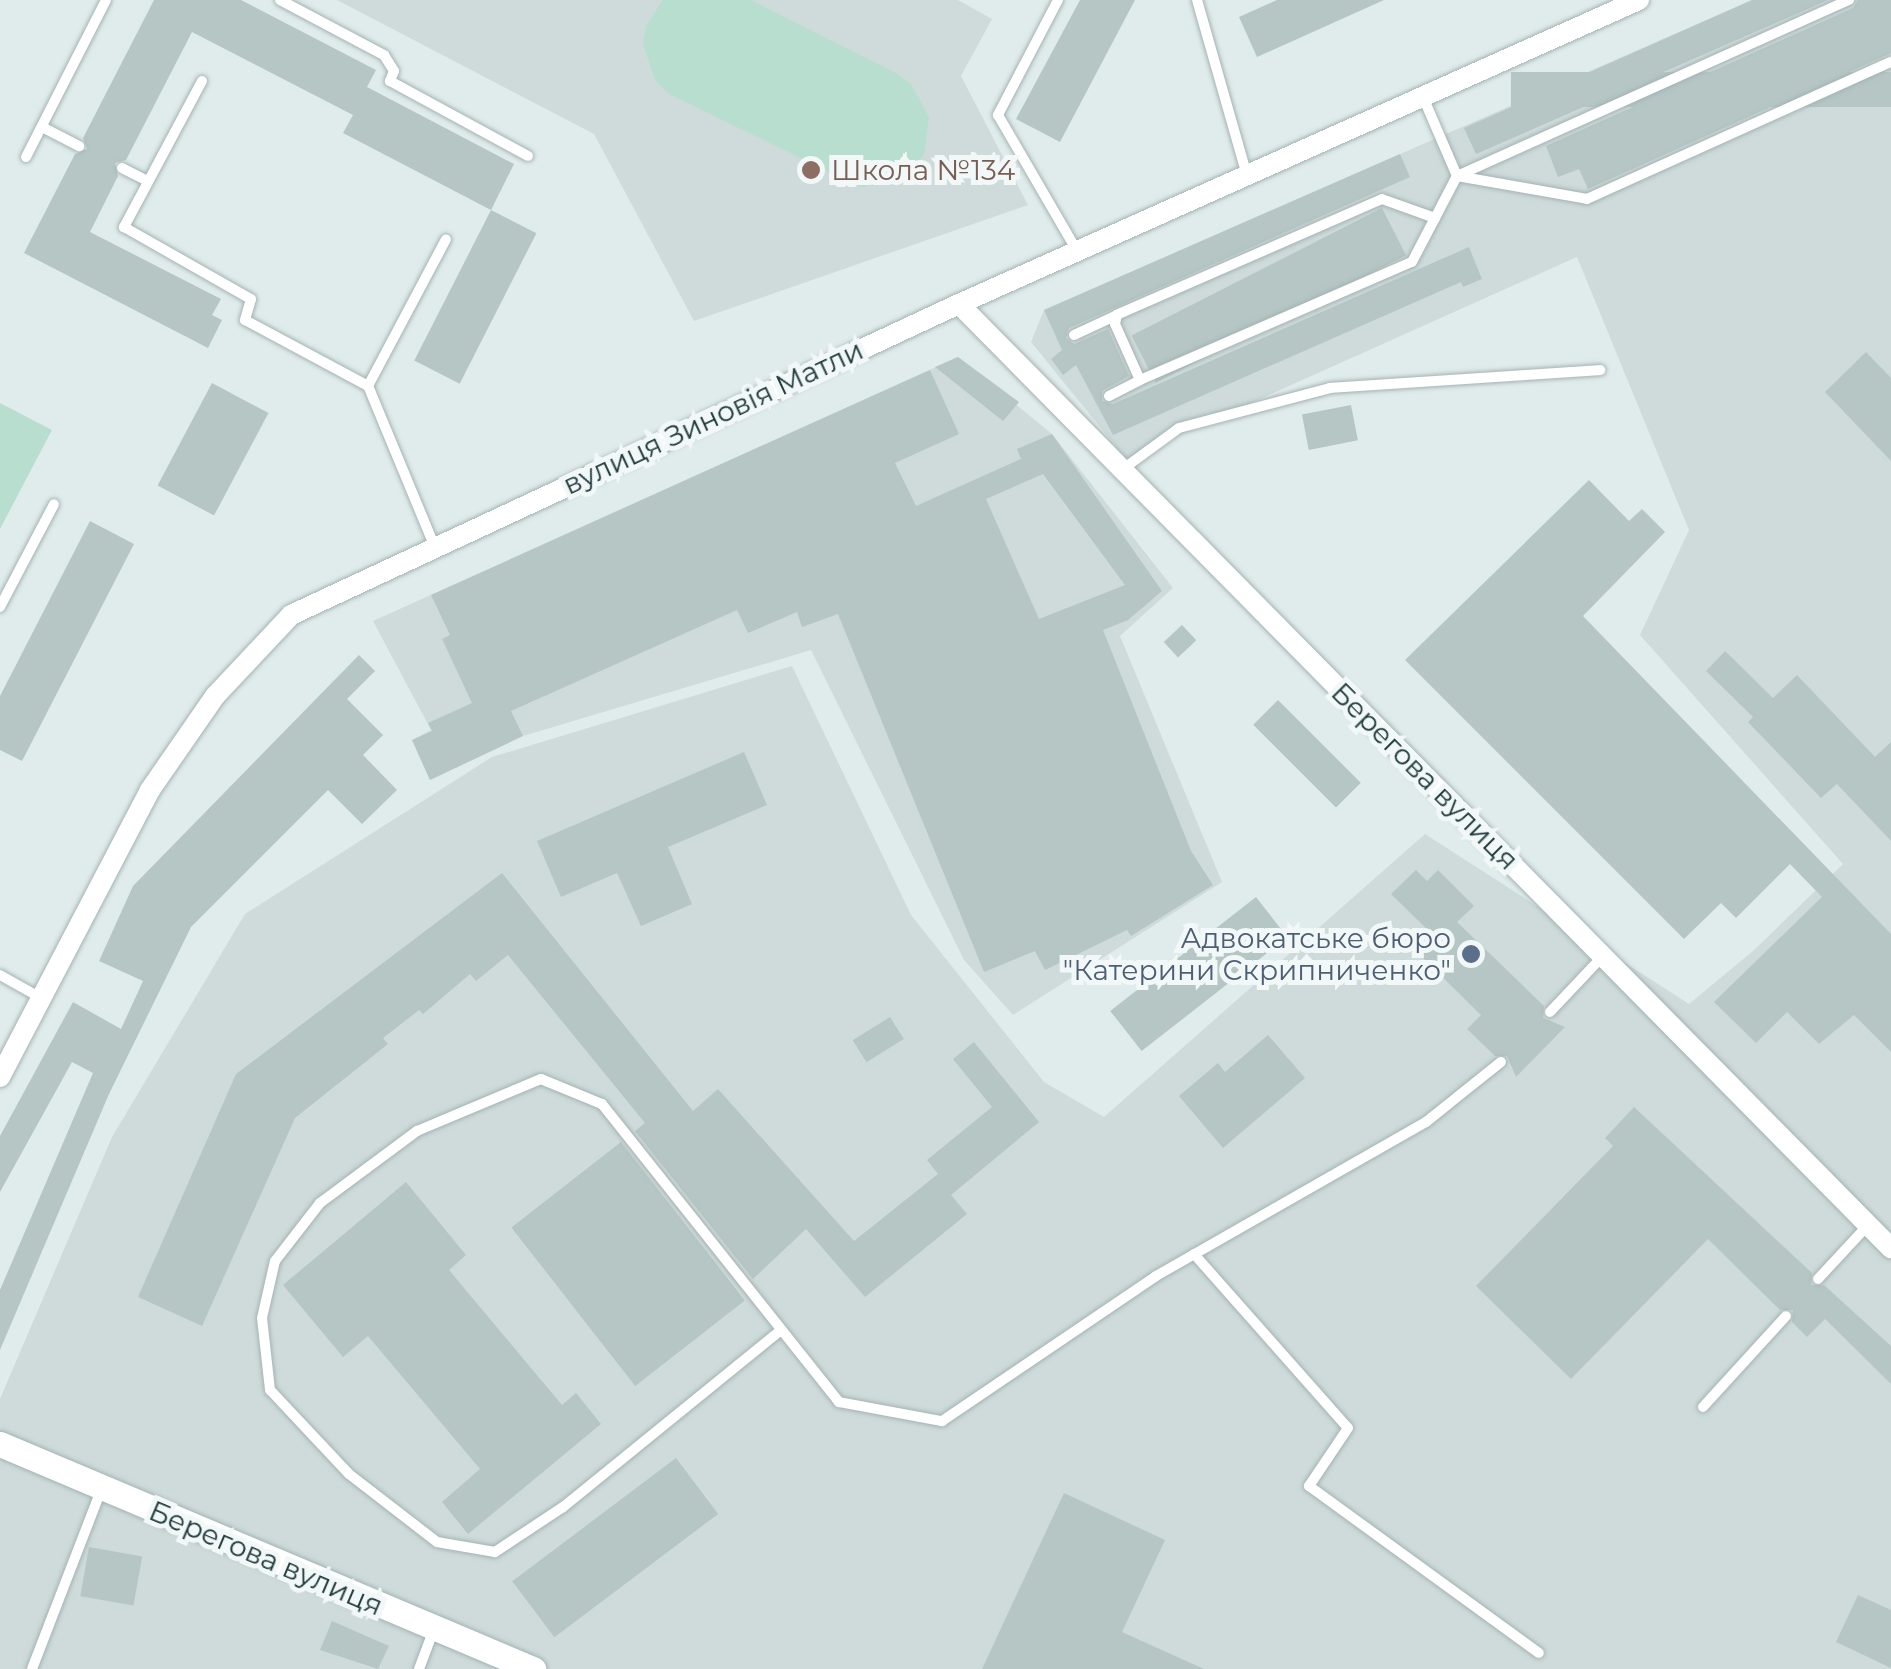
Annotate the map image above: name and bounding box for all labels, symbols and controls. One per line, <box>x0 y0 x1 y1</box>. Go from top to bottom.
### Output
place label: Школа №134 <box>831 153 1015 187</box>
marker: Школа №134 <box>800 159 822 181</box>
street label: вулиця Зиновія Матли <box>558 333 868 501</box>
street label: Берегова вулиця <box>1325 676 1525 876</box>
place label: Адвокатське бюро "Катерини Скрипниченко" <box>1063 921 1451 987</box>
marker: Адвокатське бюро "Катерини Скрипниченко" <box>1460 943 1482 965</box>
street label: Берегова вулиця <box>144 1494 388 1622</box>

